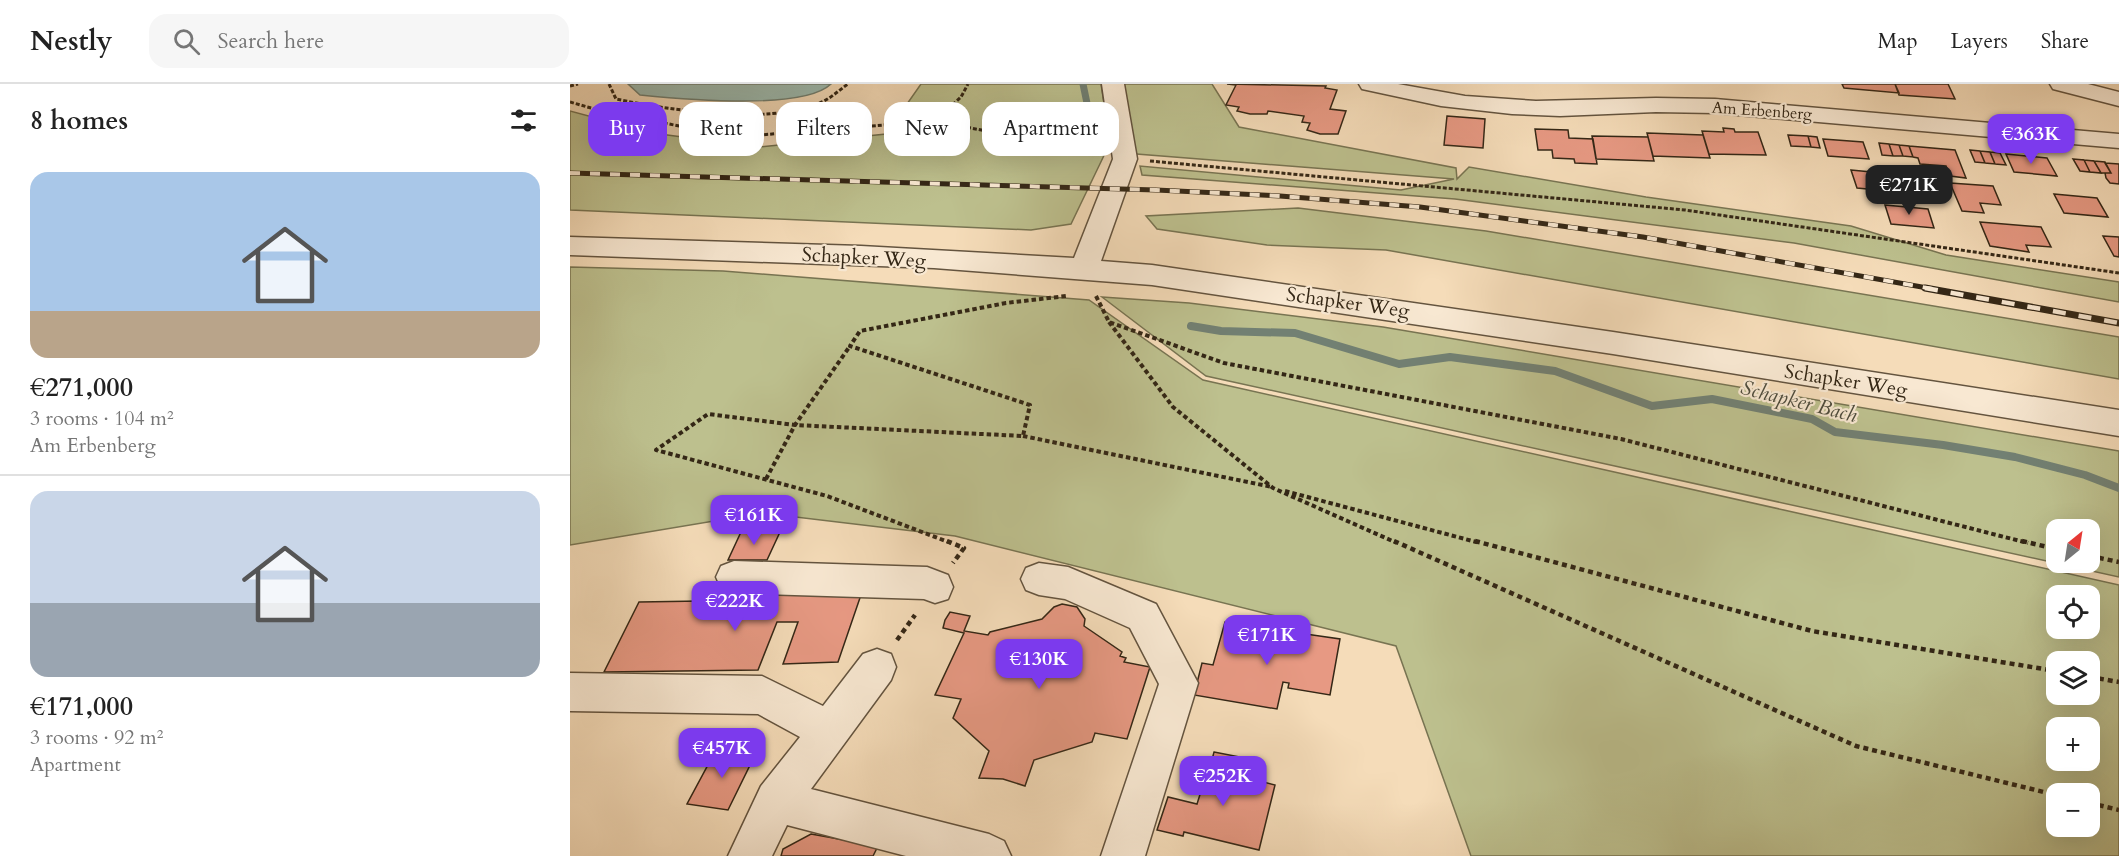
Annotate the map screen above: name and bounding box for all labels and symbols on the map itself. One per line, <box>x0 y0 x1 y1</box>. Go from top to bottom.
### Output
street label: Am Erbenberg <box>1711 97 1813 125</box>
pin: €363K <box>1989 114 2073 165</box>
pin: €271K <box>1867 165 1951 216</box>
street label: Schapker Weg <box>801 241 927 274</box>
street label: Schapker Weg <box>1285 280 1412 325</box>
street label: Schapker Weg <box>1782 357 1910 404</box>
water label: Schapker Bach <box>1738 373 1860 430</box>
pin: €161K <box>712 495 796 546</box>
north arrow <box>2046 519 2100 573</box>
pin: €222K <box>693 581 777 632</box>
pin: €171K <box>1225 615 1309 666</box>
pin: €130K <box>997 639 1081 690</box>
pin: €457K <box>680 728 764 779</box>
pin: €252K <box>1181 756 1265 807</box>

